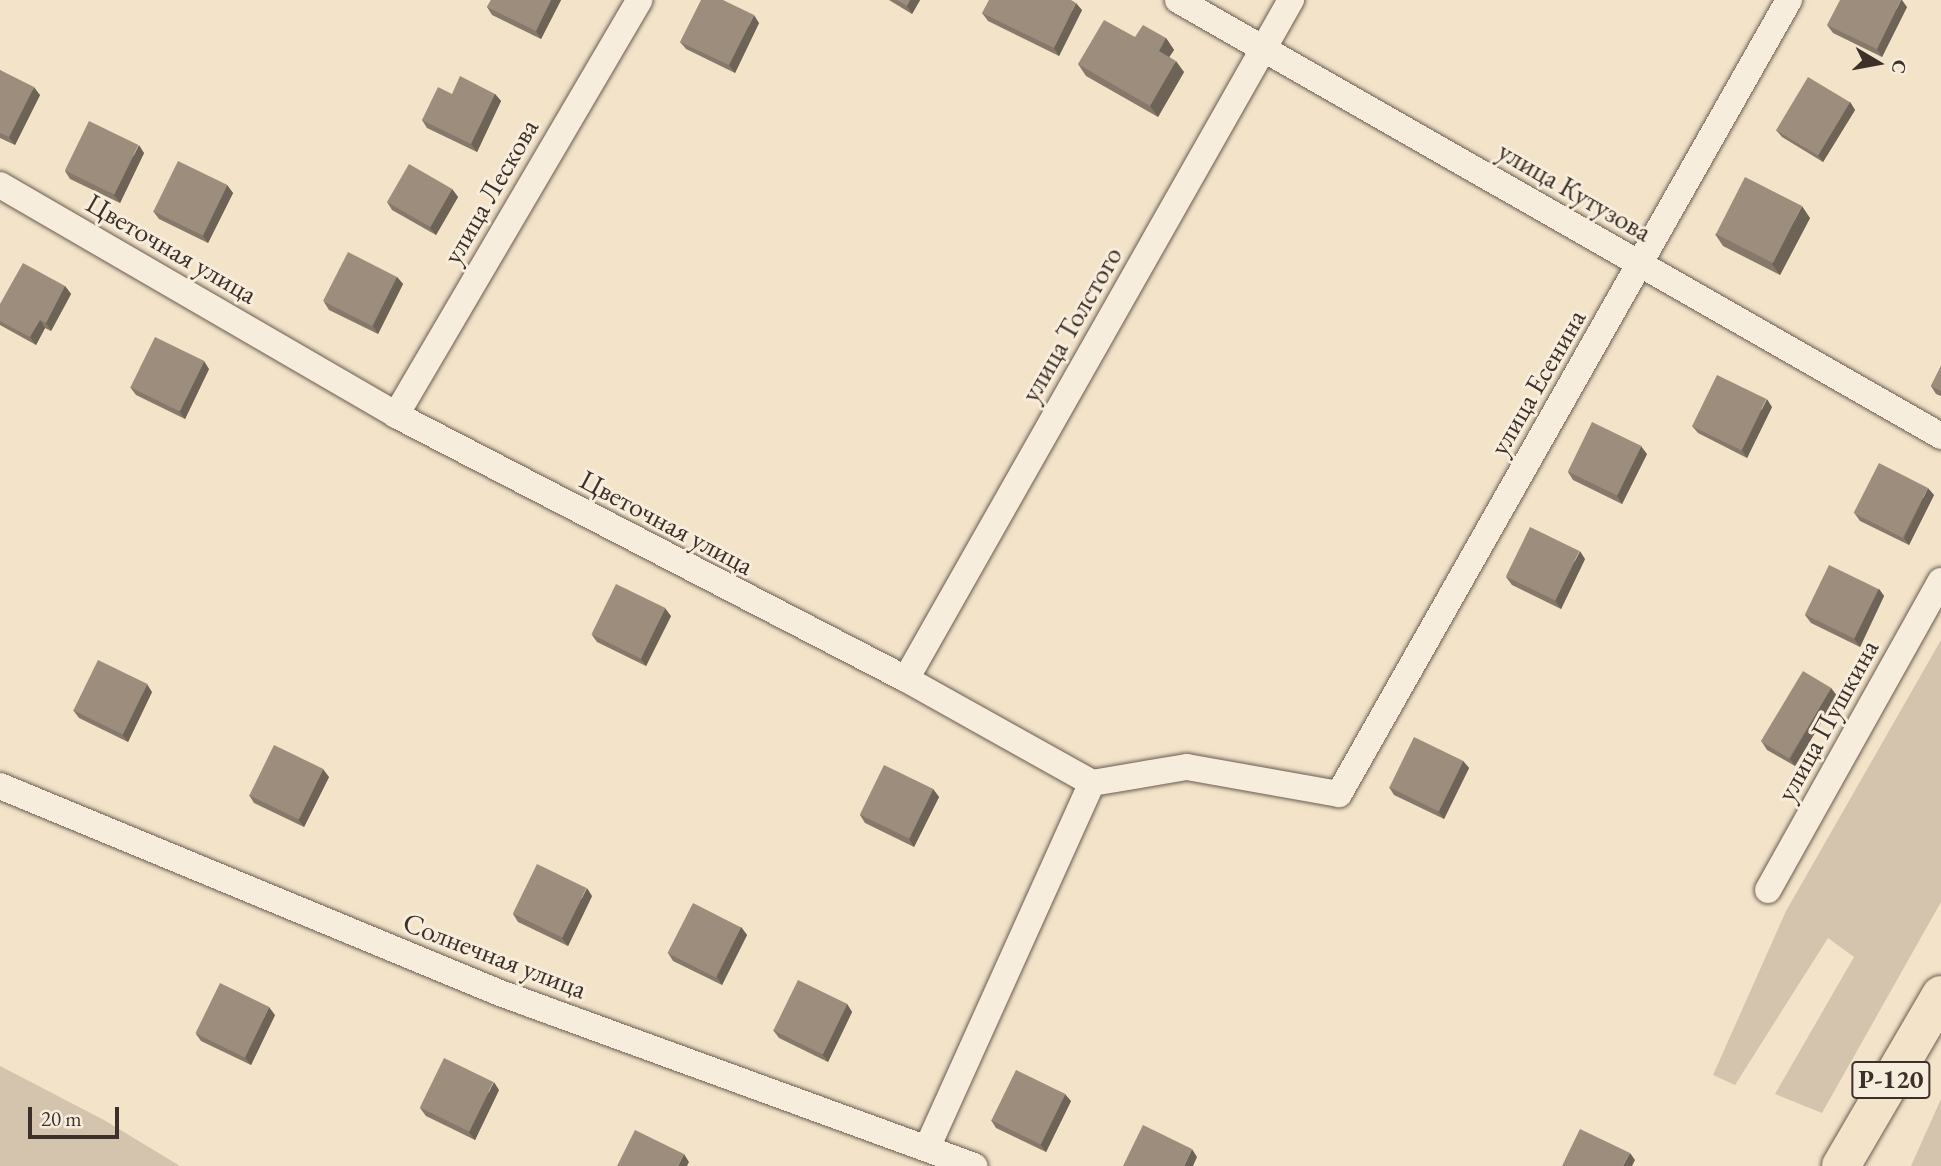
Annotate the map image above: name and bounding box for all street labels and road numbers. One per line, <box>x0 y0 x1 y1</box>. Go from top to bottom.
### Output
street label: улица Лескова <box>435 112 545 270</box>
street label: улица Кутузова <box>1492 134 1658 248</box>
street label: Цветочная улица <box>81 186 263 310</box>
street label: улица Толстого <box>1013 240 1129 408</box>
street label: улица Есенина <box>1482 303 1592 461</box>
street label: Цветочная улица <box>574 462 760 582</box>
street label: улица Пушкина <box>1769 633 1885 807</box>
street label: Солнечная улица <box>399 905 591 1005</box>
road number: Р-120 <box>1851 1058 1931 1102</box>

